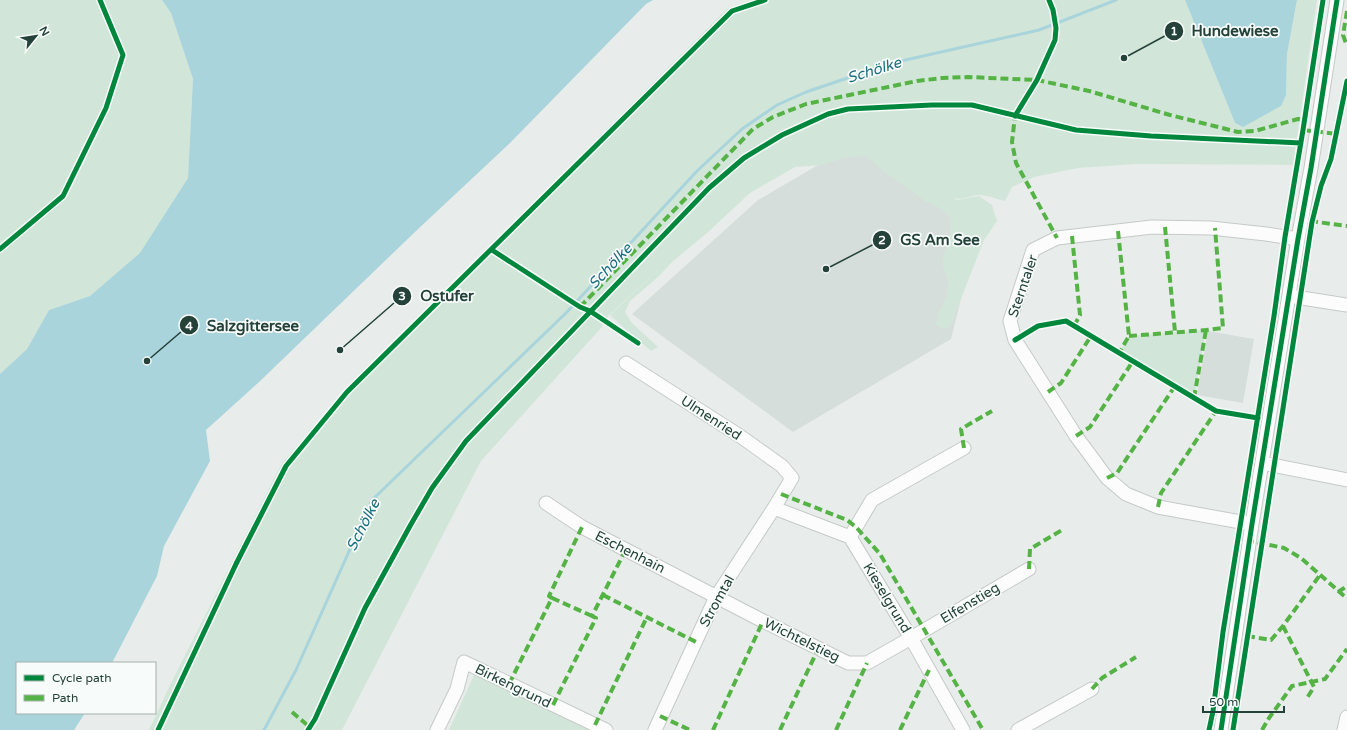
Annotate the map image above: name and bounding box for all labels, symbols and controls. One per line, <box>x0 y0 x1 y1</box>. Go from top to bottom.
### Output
north arrow <box>16 16 56 56</box>
callout: Hundewiese <box>1164 17 1287 44</box>
text: Hundewiese <box>1191 22 1279 40</box>
text: N <box>36 24 52 38</box>
text: 1 <box>1170 24 1178 38</box>
water label: Schölke <box>845 53 905 87</box>
callout: GS Am See <box>872 226 988 253</box>
text: GS Am See <box>900 231 980 249</box>
text: 2 <box>878 233 886 247</box>
water label: Schölke <box>584 238 637 293</box>
street label: Sterntaler <box>1004 252 1042 320</box>
callout: Ostufer <box>392 282 482 309</box>
text: Ostufer <box>420 287 474 305</box>
text: 3 <box>398 289 406 303</box>
callout: Salzgittersee <box>179 312 307 339</box>
text: Salzgittersee <box>207 317 299 336</box>
text: 4 <box>185 319 193 333</box>
street label: Ulmenried <box>678 392 744 444</box>
water label: Schölke <box>342 495 384 554</box>
street label: Eschenhain <box>592 527 668 577</box>
street label: Kieselgrund <box>859 560 915 636</box>
street label: Stromtal <box>696 572 738 630</box>
street label: Elfenstieg <box>937 579 1003 627</box>
street label: Wichtelstieg <box>761 614 843 666</box>
street label: Birkengrund <box>472 660 554 712</box>
legend <box>16 662 156 714</box>
text: Cycle path <box>52 671 111 685</box>
scale bar <box>1203 688 1284 714</box>
text: Path <box>52 691 78 705</box>
text: 50 m <box>1209 695 1238 709</box>

